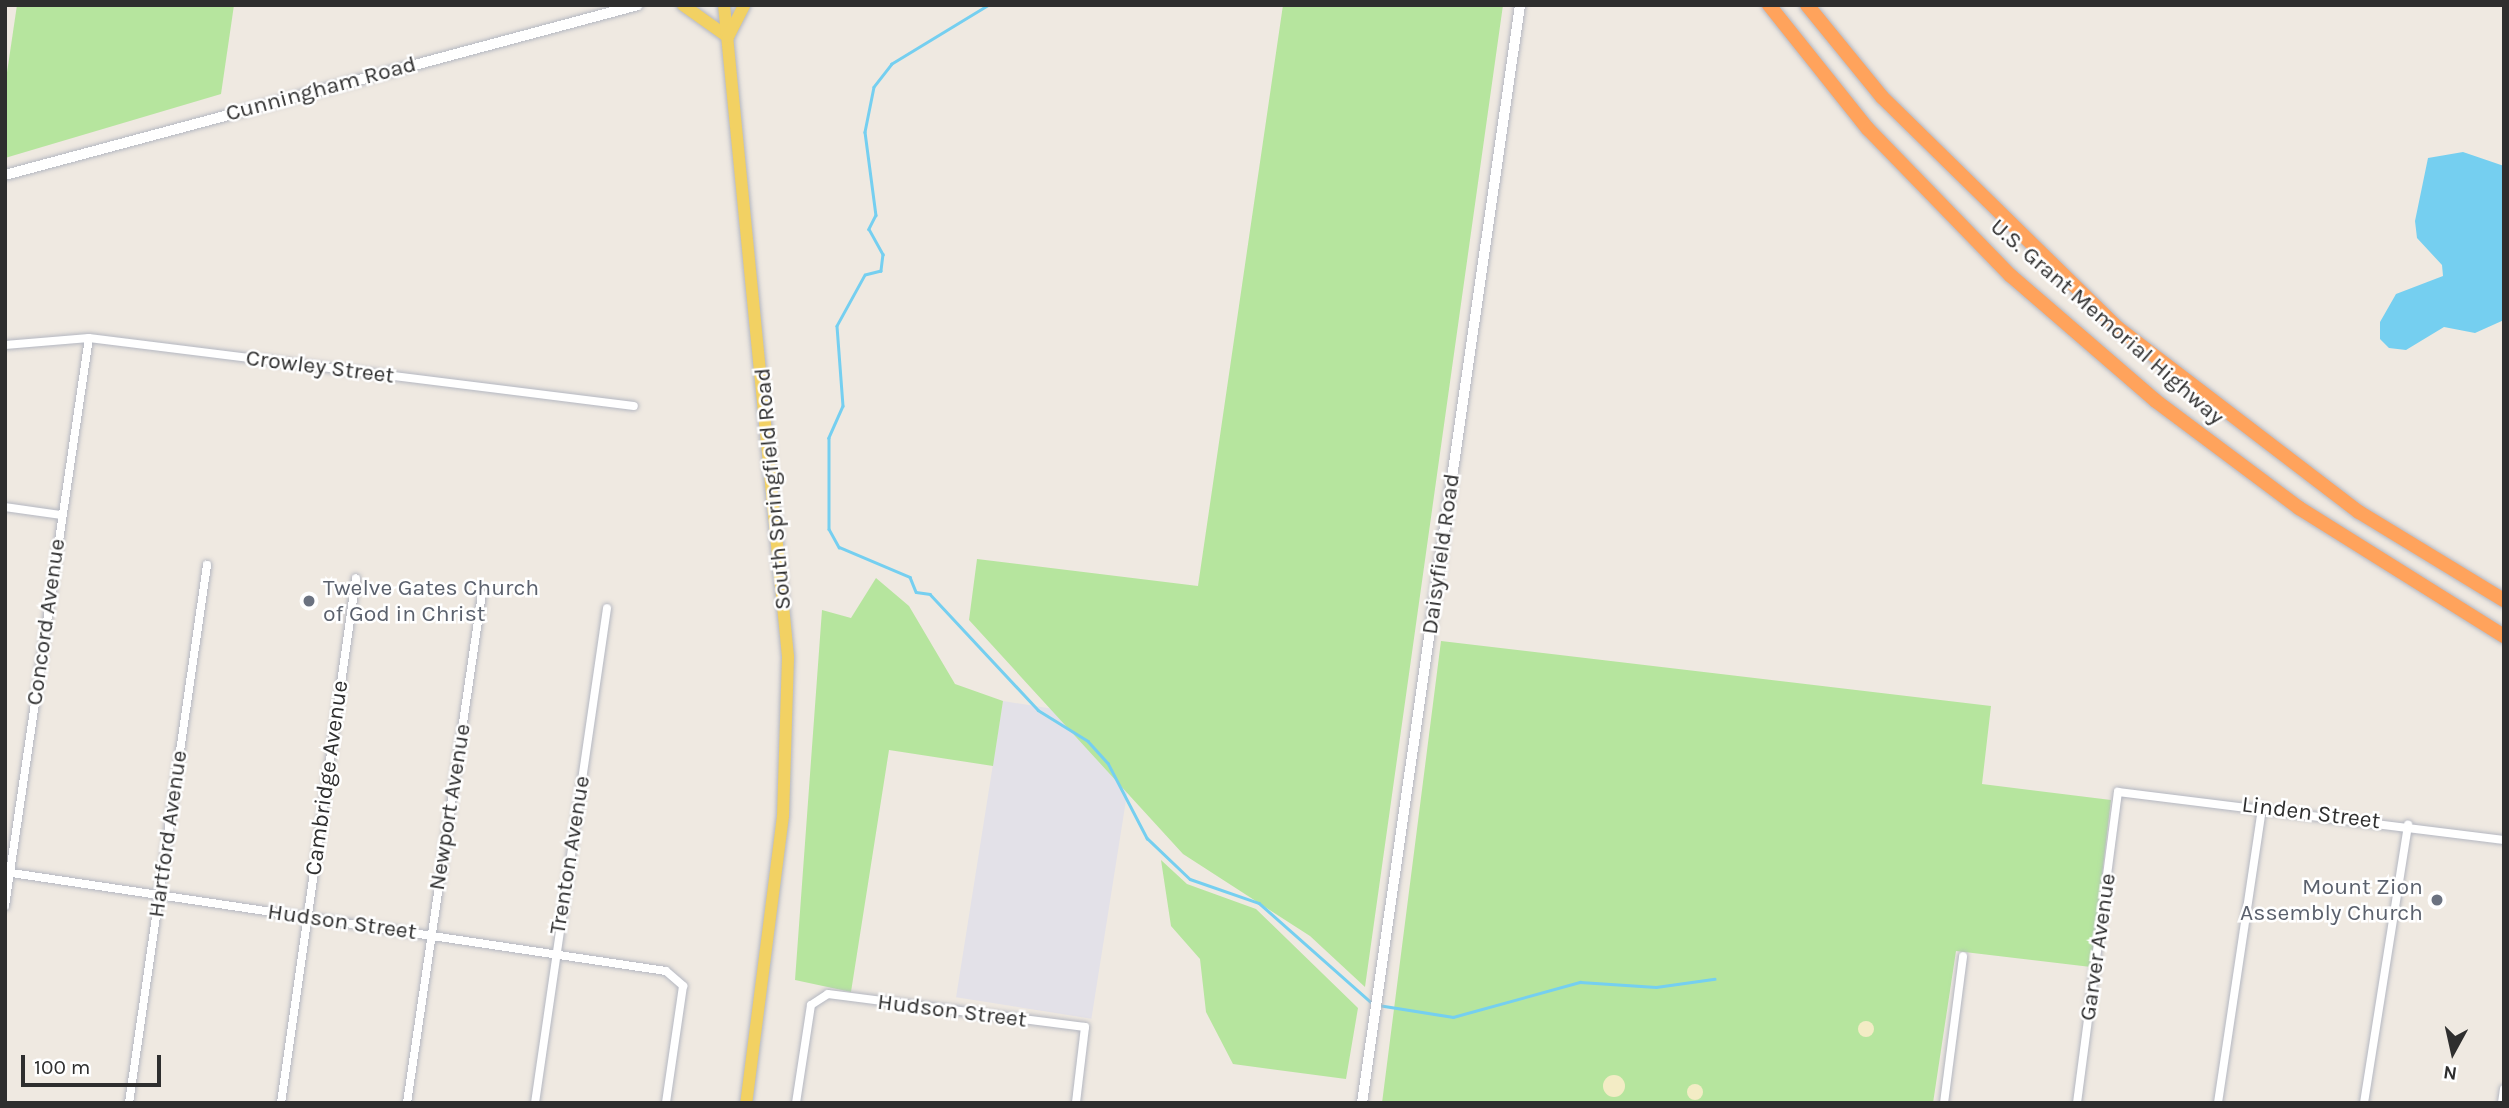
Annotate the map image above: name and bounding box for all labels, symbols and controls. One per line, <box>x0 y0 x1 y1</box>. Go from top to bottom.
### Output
street label: Cunningham Road <box>223 50 419 128</box>
street label: U.S. Grant Memorial Highway <box>1985 213 2229 431</box>
street label: Crowley Street <box>244 344 396 390</box>
street label: South Springfield Road <box>749 367 797 611</box>
street label: Daisyfield Road <box>1416 472 1466 636</box>
street label: Concord Avenue <box>21 537 71 707</box>
place label: Twelve Gates Church of God in Christ <box>323 574 539 628</box>
marker: Twelve Gates Church of God in Christ <box>301 593 317 609</box>
street label: Cambridge Avenue <box>300 679 354 877</box>
street label: Newport Avenue <box>423 722 477 892</box>
street label: Hartford Avenue <box>143 749 193 919</box>
street label: Trenton Avenue <box>544 774 596 936</box>
street label: Linden Street <box>2240 791 2382 835</box>
street label: Garver Avenue <box>2074 871 2122 1023</box>
place label: Mount Zion Assembly Church <box>2240 873 2423 927</box>
marker: Mount Zion Assembly Church <box>2429 892 2445 908</box>
street label: Hudson Street <box>266 898 418 946</box>
street label: Hudson Street <box>876 988 1028 1034</box>
north arrow <box>2418 1017 2488 1087</box>
scale bar <box>24 1042 164 1086</box>
text: 100 m <box>34 1055 91 1079</box>
text: N <box>2442 1061 2458 1085</box>

